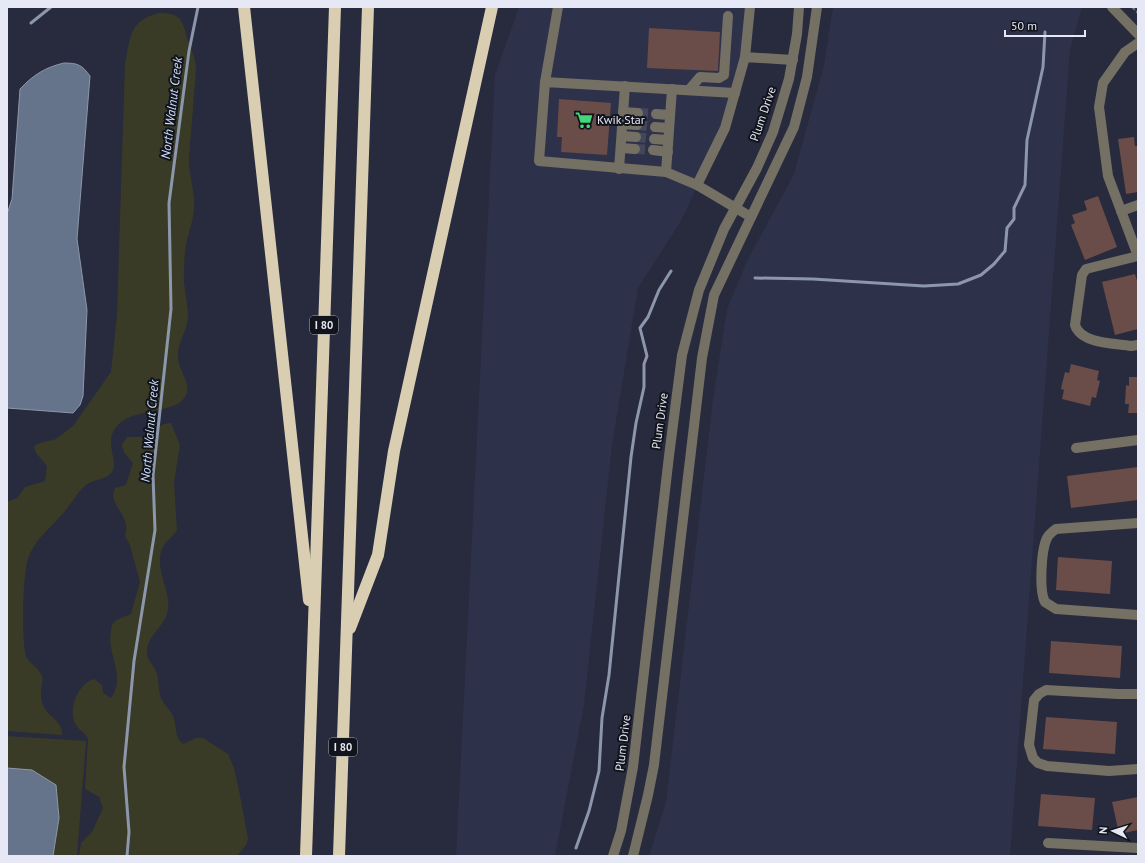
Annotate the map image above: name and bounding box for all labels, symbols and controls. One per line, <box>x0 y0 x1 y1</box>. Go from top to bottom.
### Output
scale bar <box>1005 12 1085 38</box>
text: 50 m <box>1011 18 1037 33</box>
water label: North Walnut Creek <box>157 55 186 160</box>
street label: Plum Drive <box>746 85 779 143</box>
supermarket icon: Kwik Star <box>574 110 594 130</box>
place label: Kwik Star <box>597 112 645 127</box>
road number: I 80 <box>310 316 338 334</box>
water label: North Walnut Creek <box>137 378 163 483</box>
street label: Plum Drive <box>648 392 671 450</box>
street label: Plum Drive <box>612 714 633 772</box>
road number: I 80 <box>329 738 357 756</box>
north arrow <box>1093 811 1133 851</box>
text: N <box>1096 826 1110 834</box>

